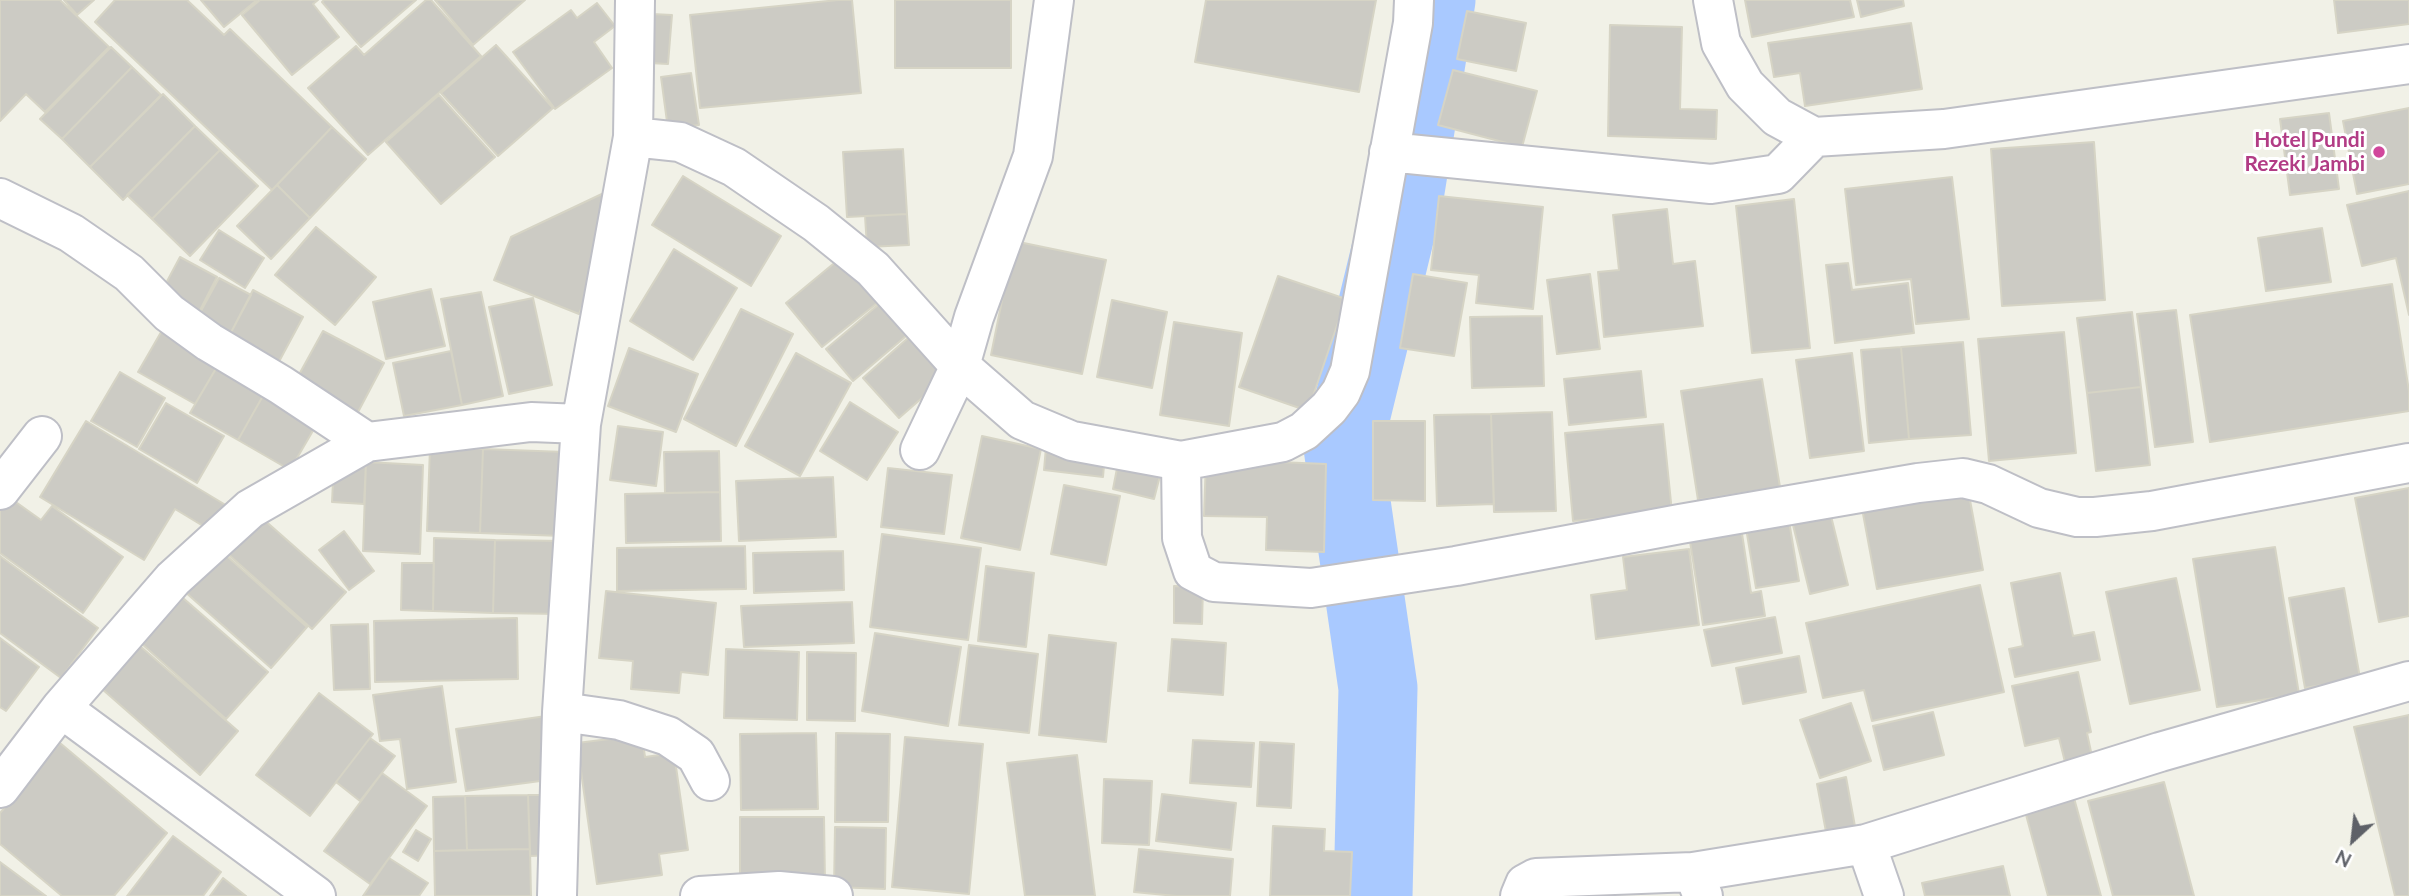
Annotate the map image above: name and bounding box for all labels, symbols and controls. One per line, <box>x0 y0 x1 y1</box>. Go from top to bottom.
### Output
place label: Hotel Pundi Rezeki Jambi <box>2245 127 2365 177</box>
marker: Hotel Pundi Rezeki Jambi <box>2371 144 2387 160</box>
north arrow <box>2318 805 2388 875</box>
text: N <box>2332 846 2355 873</box>

